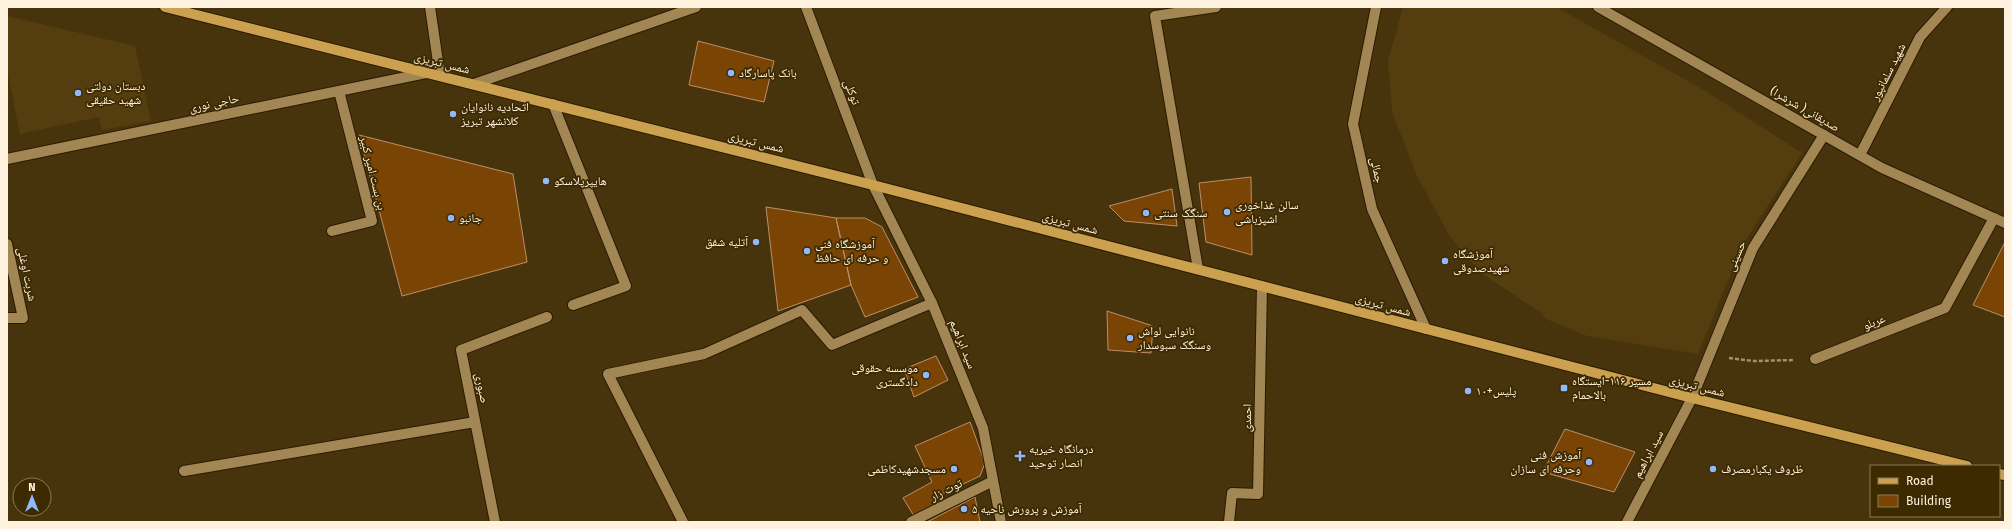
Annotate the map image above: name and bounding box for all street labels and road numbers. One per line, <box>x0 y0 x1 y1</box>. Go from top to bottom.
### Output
street label: شهید سلمانپور <box>1867 41 1909 104</box>
street label: شمس تبریزی <box>413 49 471 77</box>
street label: توکلی <box>841 77 863 107</box>
street label: (شرشرا )صدیقانی <box>1768 83 1842 135</box>
street label: حاجی نوری <box>188 91 241 115</box>
street label: شمس تبریزی <box>727 128 785 156</box>
street label: بن بست امیر کبیر <box>356 133 389 212</box>
street label: جمالی <box>1367 156 1387 185</box>
street label: شمس تبریزی <box>1041 209 1099 238</box>
street label: حسینی <box>1723 238 1749 273</box>
street label: شربت اوغلی <box>14 246 40 302</box>
street label: شمس تبریزی <box>1354 291 1412 320</box>
street label: عربلو <box>1861 311 1887 333</box>
street label: سید ابراهیم <box>946 317 979 371</box>
street label: صبوری <box>472 372 492 404</box>
street label: شمس تبریزی <box>1668 372 1726 400</box>
street label: احمدی <box>1240 403 1254 432</box>
street label: سید ابراهیم <box>1630 428 1667 481</box>
street label: توت زار <box>927 476 965 504</box>

